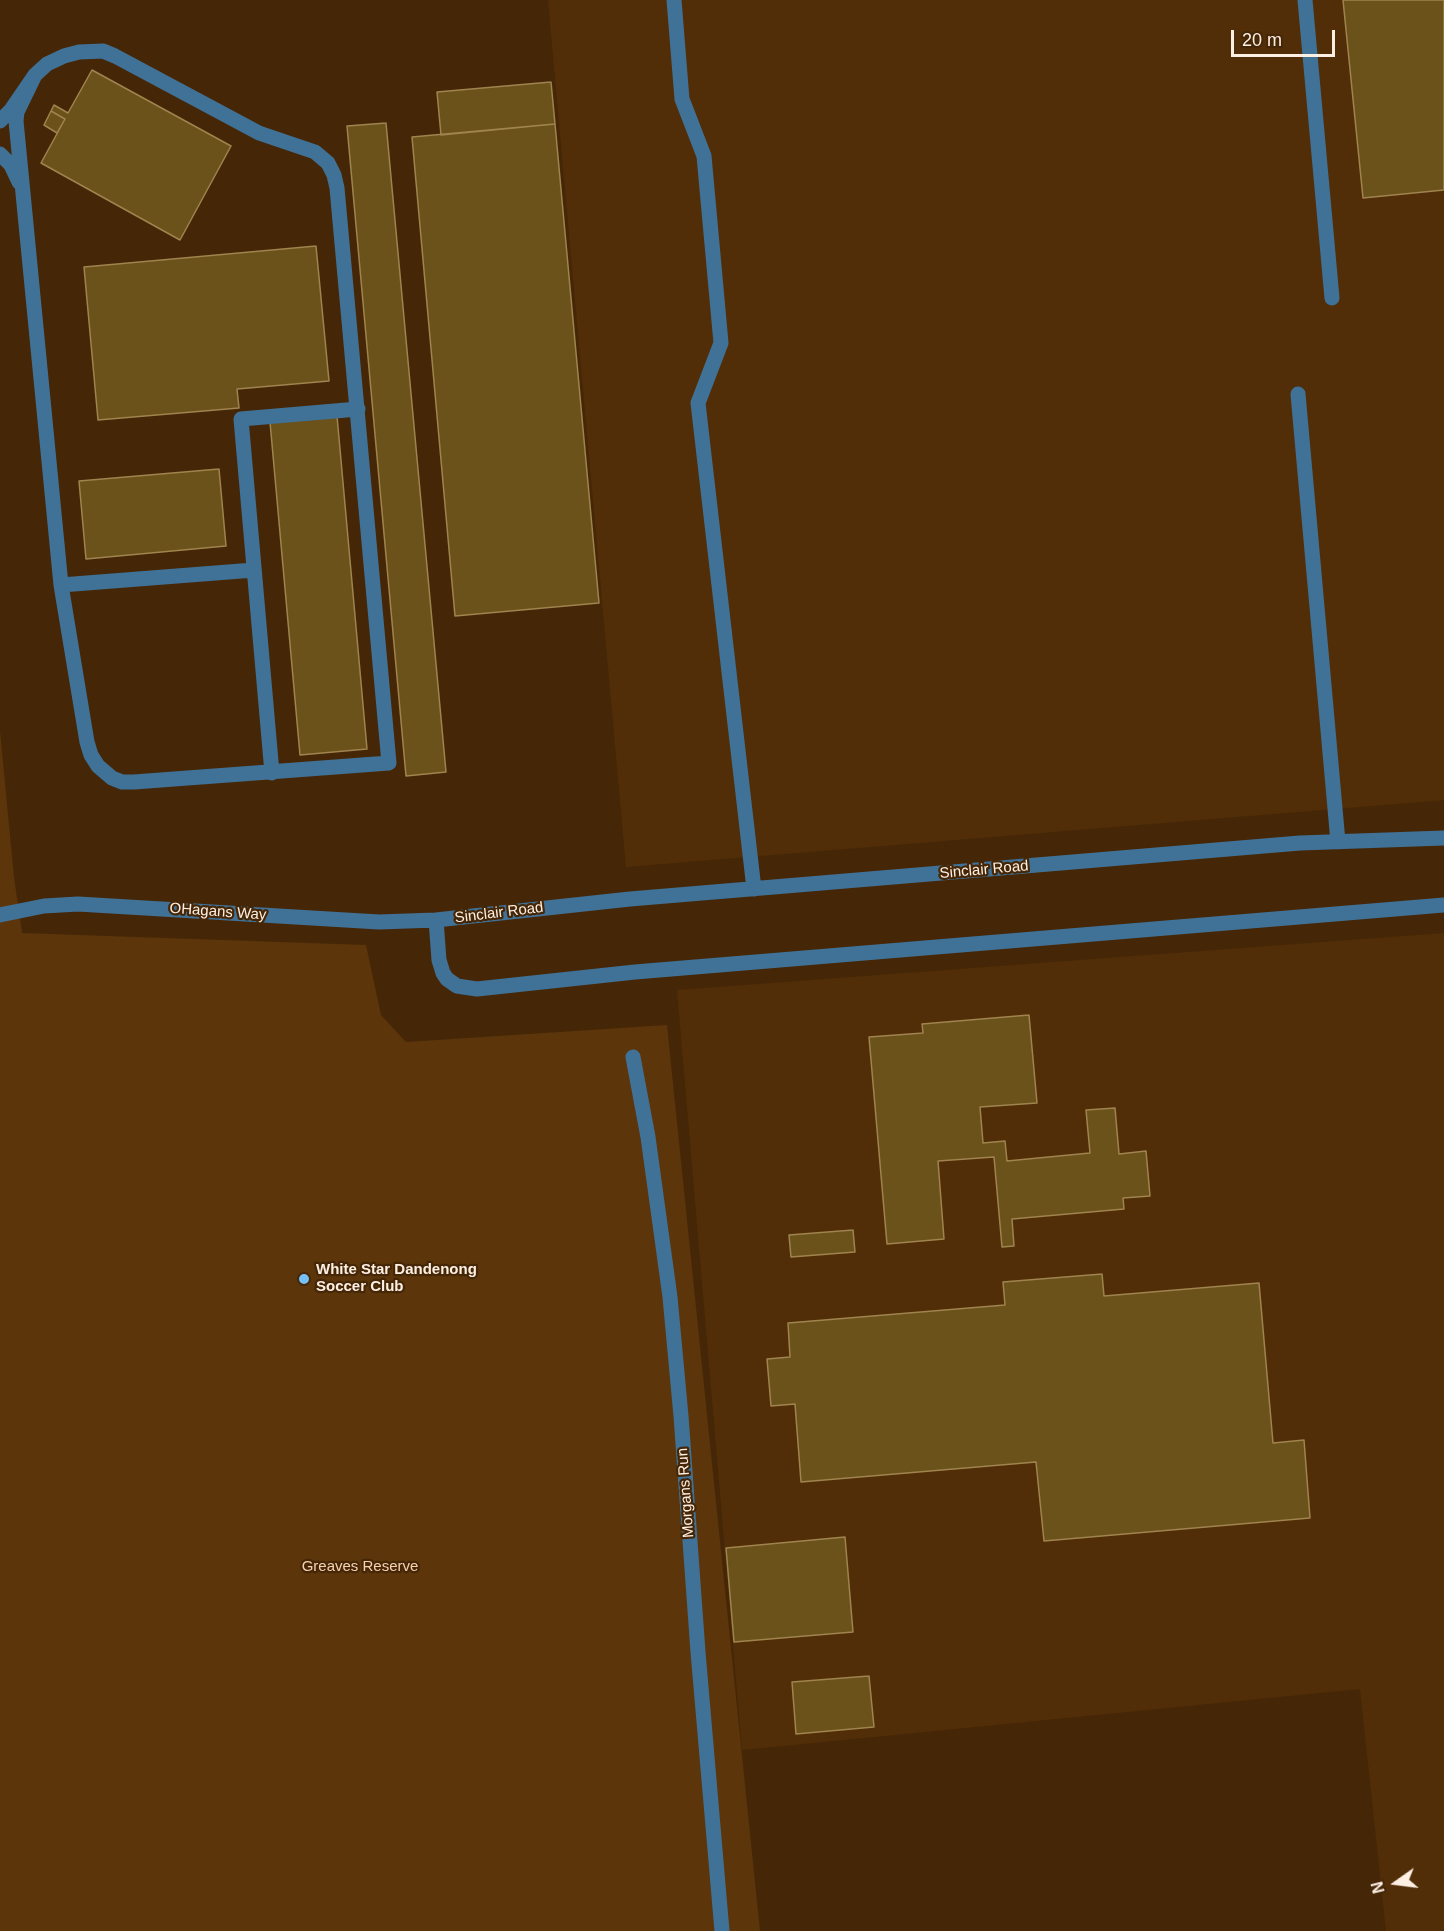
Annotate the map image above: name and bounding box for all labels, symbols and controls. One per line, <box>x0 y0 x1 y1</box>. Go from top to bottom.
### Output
scale bar <box>1234 18 1338 56</box>
text: 20 m <box>1242 30 1282 50</box>
street label: Sinclair Road <box>939 857 1029 883</box>
street label: Sinclair Road <box>454 899 544 927</box>
street label: OHagans Way <box>169 900 267 924</box>
place label: White Star Dandenong Soccer Club <box>316 1261 477 1296</box>
marker: White Star Dandenong Soccer Club <box>297 1272 311 1286</box>
street label: Morgans Run <box>674 1447 698 1539</box>
park label: Greaves Reserve <box>302 1558 418 1576</box>
north arrow <box>1366 1853 1426 1913</box>
text: N <box>1368 1880 1388 1895</box>

